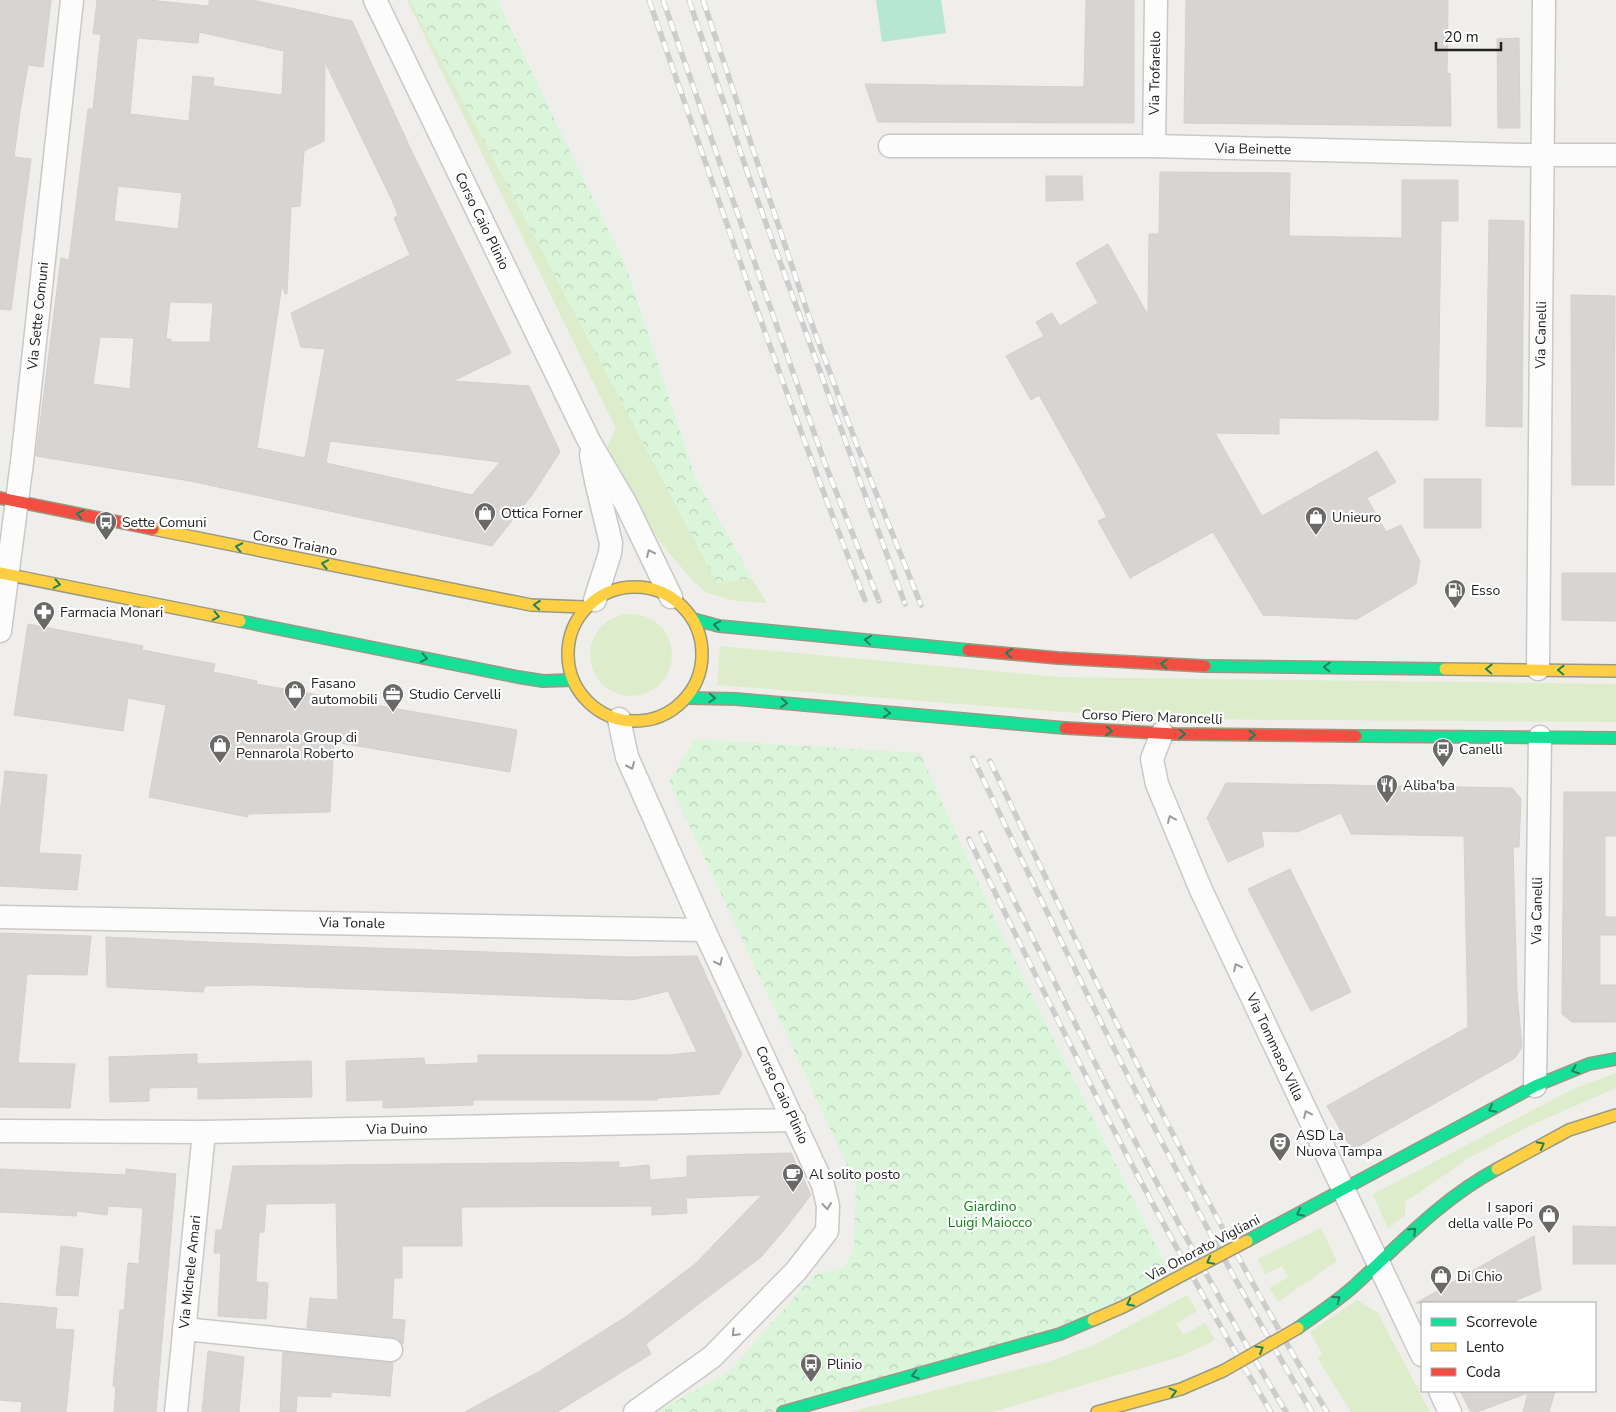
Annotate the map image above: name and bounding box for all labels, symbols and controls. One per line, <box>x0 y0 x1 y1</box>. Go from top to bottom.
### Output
scale bar <box>1436 20 1501 52</box>
text: 20 m <box>1444 27 1479 47</box>
street label: Via Trofarello <box>1145 30 1165 116</box>
street label: Via Beinette <box>1214 139 1291 159</box>
street label: Corso Caio Plinio <box>450 169 514 273</box>
street label: Via Sette Comuni <box>23 261 53 372</box>
street label: Via Canelli <box>1531 301 1551 370</box>
shop icon: Ottica Forner <box>473 501 497 532</box>
place label: Ottica Forner <box>501 504 583 523</box>
shop icon: Unieuro <box>1304 505 1328 536</box>
place label: Unieuro <box>1332 508 1382 527</box>
one-way arrow <box>76 509 85 520</box>
bus stop icon: Sette Comuni <box>94 510 118 541</box>
place label: Sette Comuni <box>122 513 206 532</box>
street label: Corso Traiano <box>251 525 339 561</box>
one-way arrow <box>235 542 243 552</box>
one-way arrow <box>646 549 656 558</box>
one-way arrow <box>320 559 329 570</box>
one-way arrow <box>52 578 61 589</box>
fuel station icon: Esso <box>1443 578 1467 609</box>
place label: Esso <box>1471 581 1501 600</box>
one-way arrow <box>532 599 540 610</box>
pharmacy icon: Farmacia Monari <box>32 600 56 631</box>
place label: Farmacia Monari <box>60 603 163 622</box>
one-way arrow <box>212 611 220 621</box>
one-way arrow <box>712 621 721 631</box>
one-way arrow <box>864 634 872 645</box>
one-way arrow <box>1005 648 1013 659</box>
one-way arrow <box>420 652 429 663</box>
one-way arrow <box>1160 658 1168 669</box>
one-way arrow <box>1322 662 1330 672</box>
one-way arrow <box>1485 664 1492 674</box>
one-way arrow <box>1556 665 1564 675</box>
place label: Fasano automobili <box>311 674 377 709</box>
shop icon: Fasano automobili <box>283 679 307 710</box>
office icon: Studio Cervelli <box>381 682 405 713</box>
place label: Studio Cervelli <box>409 685 501 704</box>
one-way arrow <box>708 693 716 703</box>
one-way arrow <box>780 698 788 709</box>
street label: Corso Piero Maroncelli <box>1081 705 1223 729</box>
one-way arrow <box>883 707 891 718</box>
one-way arrow <box>1105 725 1113 736</box>
place label: Pennarola Group di Pennarola Roberto <box>236 728 357 763</box>
one-way arrow <box>1179 729 1187 739</box>
one-way arrow <box>1248 730 1256 740</box>
shop icon: Pennarola Group di Pennarola Roberto <box>208 733 232 764</box>
bus stop icon: Canelli <box>1431 737 1455 768</box>
place label: Canelli <box>1459 740 1503 759</box>
one-way arrow <box>625 761 636 770</box>
restaurant icon: Aliba'ba <box>1375 773 1399 804</box>
place label: Aliba'ba <box>1403 776 1455 795</box>
one-way arrow <box>1167 815 1178 824</box>
street label: Via Canelli <box>1527 877 1547 946</box>
street label: Via Tonale <box>318 913 385 933</box>
one-way arrow <box>713 957 724 966</box>
one-way arrow <box>1233 963 1244 972</box>
street label: Via Tommaso Villa <box>1241 989 1308 1104</box>
street label: Corso Caio Plinio <box>751 1043 813 1147</box>
one-way arrow <box>1571 1064 1580 1074</box>
one-way arrow <box>1489 1102 1498 1112</box>
one-way arrow <box>1303 1110 1313 1119</box>
street label: Via Duino <box>365 1119 428 1139</box>
place label: ASD La Nuova Tampa <box>1296 1126 1382 1161</box>
theatre icon: ASD La Nuova Tampa <box>1268 1131 1292 1162</box>
one-way arrow <box>1536 1141 1545 1151</box>
cafe icon: Al solito posto <box>781 1162 805 1193</box>
place label: Al solito posto <box>809 1165 901 1184</box>
park label: Giardino Luigi Maiocco <box>948 1197 1032 1232</box>
place label: I sapori della valle Po <box>1448 1198 1533 1233</box>
one-way arrow <box>821 1203 832 1211</box>
shop icon: I sapori della valle Po <box>1537 1203 1561 1234</box>
one-way arrow <box>1297 1207 1306 1217</box>
street label: Via Onorato Vigliani <box>1142 1210 1263 1286</box>
street label: Via Michele Amari <box>174 1214 205 1331</box>
one-way arrow <box>1408 1227 1417 1236</box>
one-way arrow <box>1207 1255 1216 1265</box>
shop icon: Di Chio <box>1429 1264 1453 1295</box>
place label: Di Chio <box>1457 1267 1503 1286</box>
one-way arrow <box>1126 1297 1135 1307</box>
one-way arrow <box>1331 1297 1340 1305</box>
legend <box>1421 1302 1596 1392</box>
text: Scorrevole <box>1466 1312 1537 1332</box>
one-way arrow <box>732 1328 741 1337</box>
text: Lento <box>1466 1337 1504 1357</box>
one-way arrow <box>1255 1346 1264 1356</box>
bus stop icon: Plinio <box>799 1352 823 1383</box>
place label: Plinio <box>827 1355 862 1374</box>
text: Coda <box>1466 1362 1501 1382</box>
one-way arrow <box>911 1369 919 1380</box>
one-way arrow <box>1168 1387 1176 1397</box>

